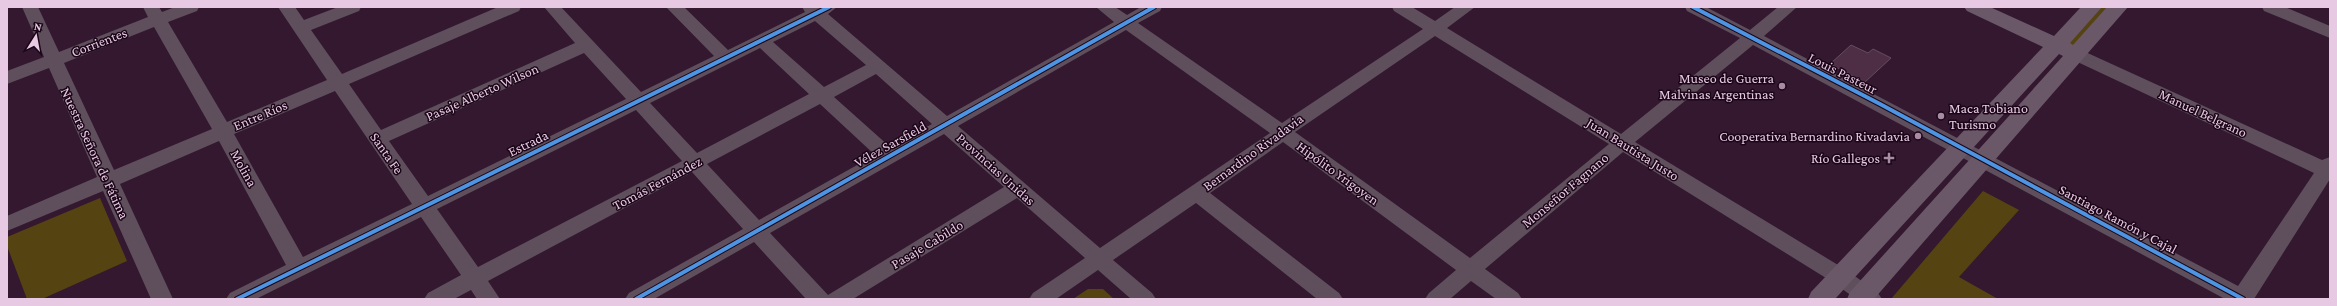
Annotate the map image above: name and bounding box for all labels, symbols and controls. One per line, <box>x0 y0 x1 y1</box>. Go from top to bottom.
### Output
north arrow <box>16 16 56 56</box>
text: N <box>33 20 43 33</box>
street label: Corrientes <box>69 24 129 60</box>
street label: Louis Pasteur <box>1806 49 1880 97</box>
street label: Pasaje Alberto Wilson <box>423 60 542 125</box>
place label: Museo de Guerra Malvinas Argentinas <box>1659 70 1775 102</box>
marker: Museo de Guerra Malvinas Argentinas <box>1777 81 1787 91</box>
street label: Nuestra Señora de Fátima <box>58 85 133 222</box>
street label: Manuel Belgrano <box>2156 86 2250 140</box>
street label: Entre Ríos <box>231 96 289 134</box>
place label: Maca Tobiano Turismo <box>1949 100 2028 132</box>
street label: Bernardino Rivadavia <box>1200 110 1307 194</box>
marker: Maca Tobiano Turismo <box>1936 111 1946 121</box>
street label: Juan Bautista Justo <box>1582 113 1682 184</box>
street label: Vélez Sarsfield <box>851 117 929 170</box>
street label: Estrada <box>505 126 551 160</box>
place label: Cooperativa Bernardino Rivadavia <box>1719 128 1911 144</box>
street label: Santa Fe <box>367 129 407 177</box>
street label: Provincias Unidas <box>954 130 1038 208</box>
marker: Cooperativa Bernardino Rivadavia <box>1913 131 1923 141</box>
street label: Hipólito Yrigoyen <box>1294 138 1383 208</box>
street label: Molina <box>227 147 261 190</box>
street label: Monseñor Fagnano <box>1518 149 1612 231</box>
place label: Río Gallegos <box>1811 150 1880 166</box>
marker: Río Gallegos <box>1883 152 1895 164</box>
street label: Tomás Fernández <box>610 153 704 213</box>
street label: Santiago Ramón y Cajal <box>2056 181 2180 258</box>
street label: Pasaje Cabildo <box>888 216 966 273</box>

